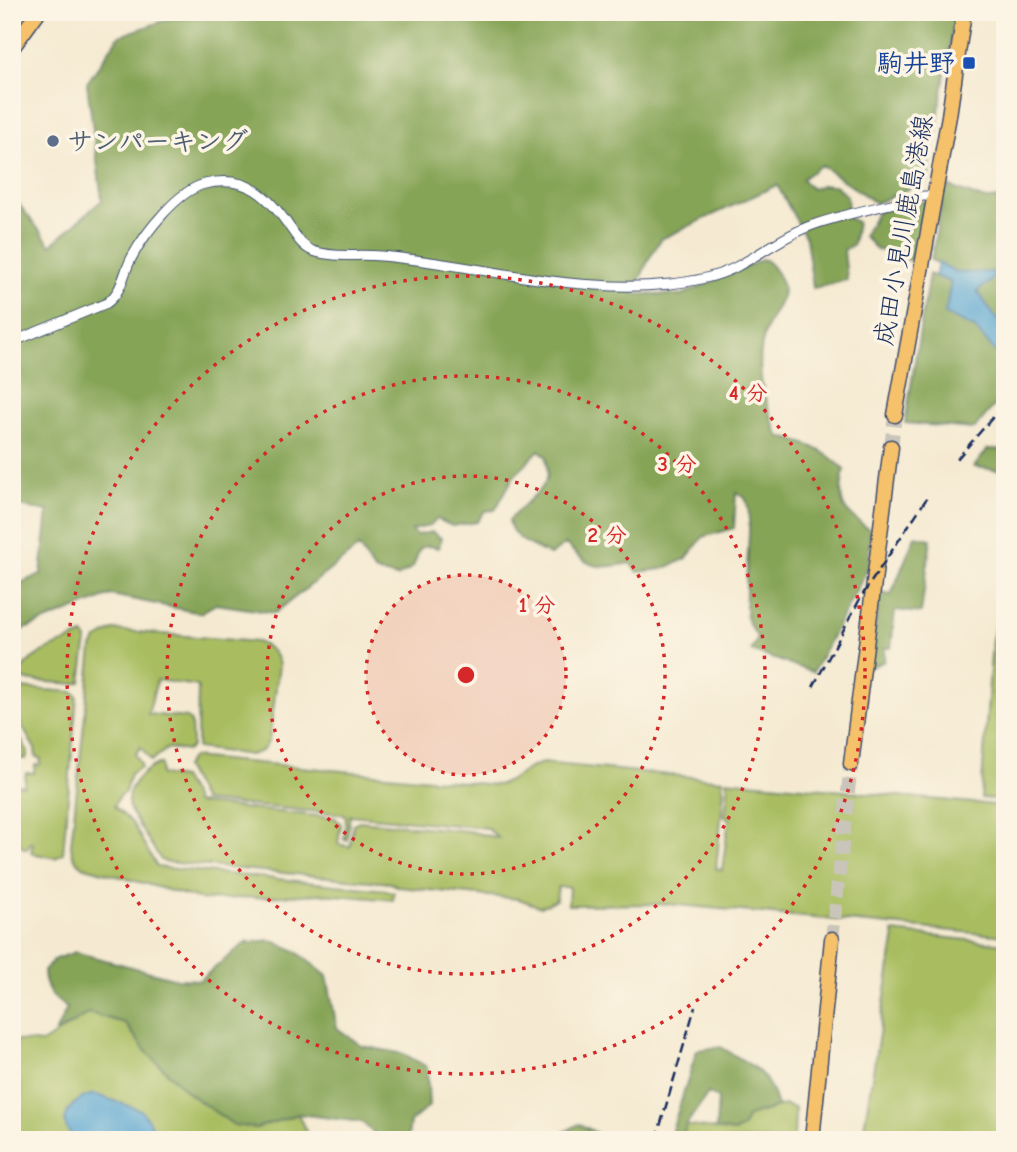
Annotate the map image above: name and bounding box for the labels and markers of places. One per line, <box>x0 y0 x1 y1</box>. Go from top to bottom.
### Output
place label: 駒井野 <box>877 49 955 79</box>
marker: 駒井野 <box>961 55 977 71</box>
place label: サンパーキング <box>67 127 248 157</box>
marker: サンパーキング <box>45 133 61 149</box>
centre of rings <box>454 663 478 687</box>

